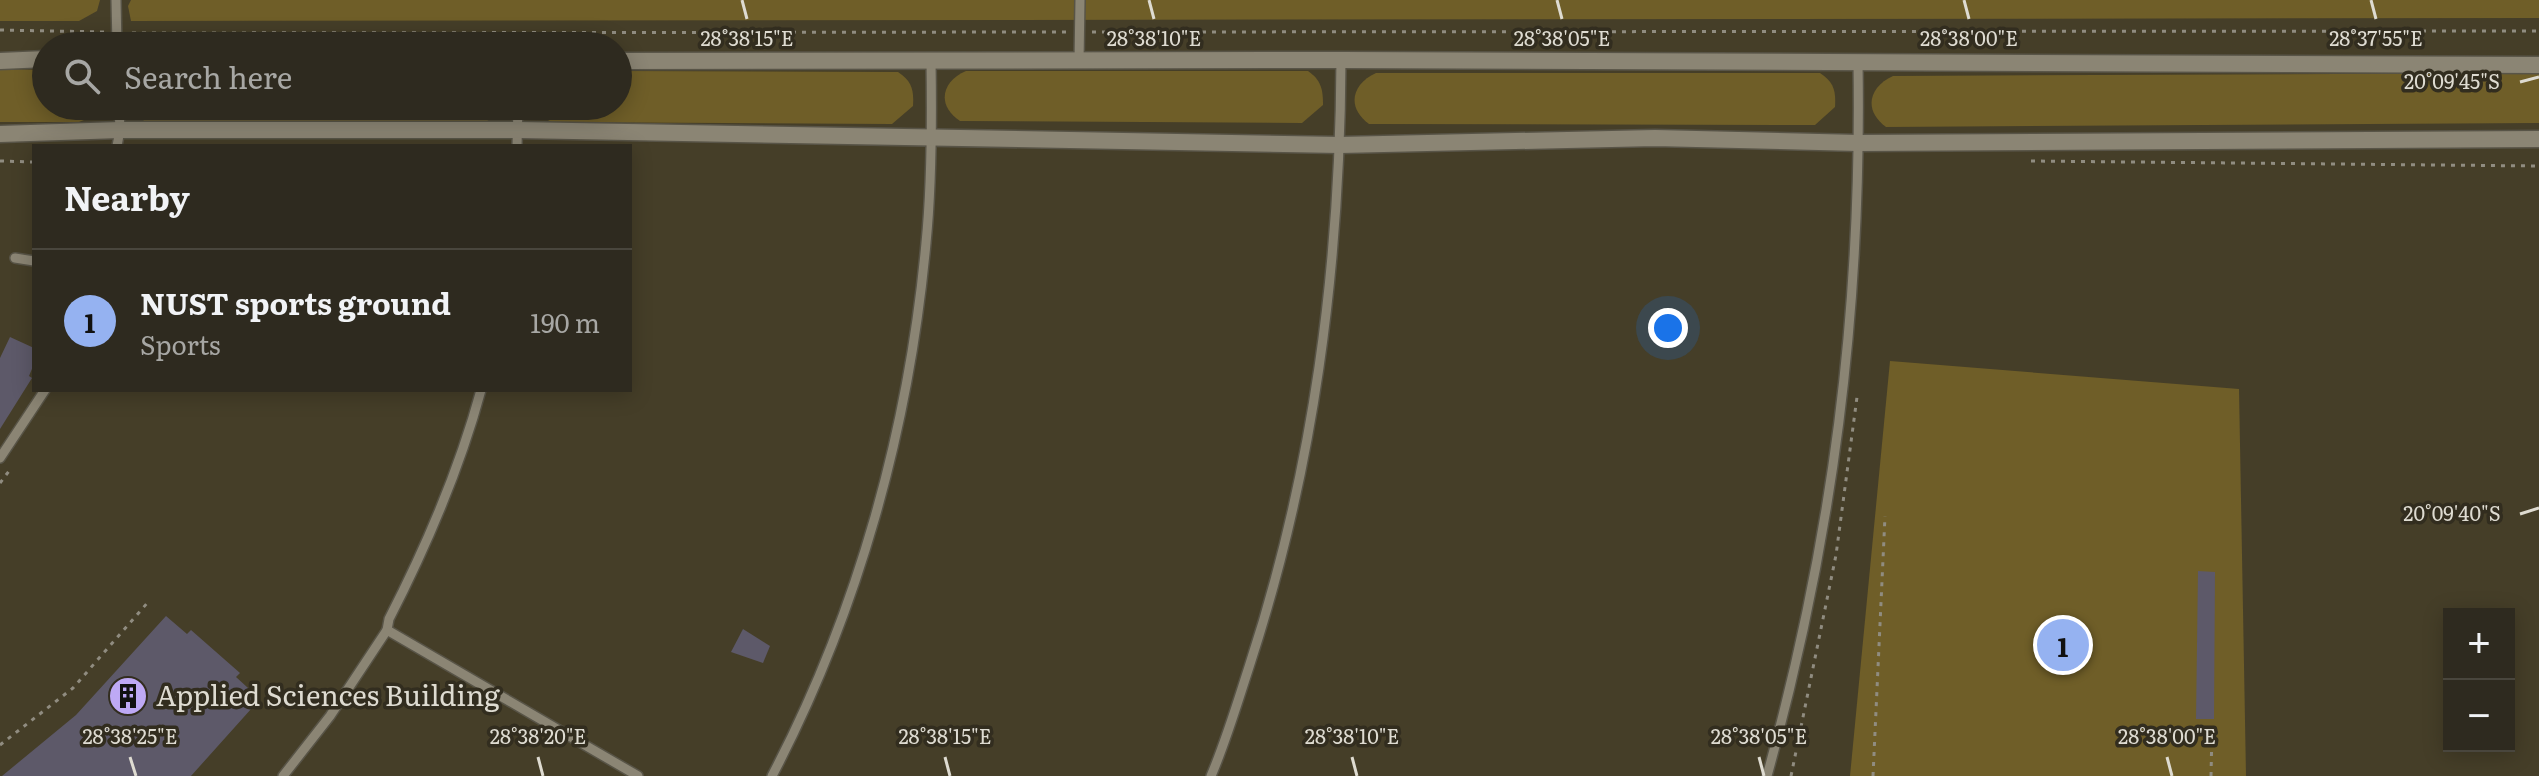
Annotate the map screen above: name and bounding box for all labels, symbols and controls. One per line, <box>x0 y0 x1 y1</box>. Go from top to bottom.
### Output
text: 28°38'15"E <box>700 22 794 52</box>
text: 28°38'10"E <box>1107 22 1201 52</box>
text: 28°38'05"E <box>1514 22 1610 52</box>
text: 28°38'00"E <box>1920 22 2018 52</box>
text: 28°37'55"E <box>2329 22 2423 52</box>
search box <box>32 32 632 120</box>
icon: search <box>60 54 104 98</box>
text: Search here <box>124 54 292 98</box>
text: 20°09'45"S <box>2404 65 2500 95</box>
text: Nearby <box>64 171 190 221</box>
text: NUST sports ground <box>140 280 451 324</box>
text: 1 <box>85 302 95 341</box>
text: 190 m <box>530 302 600 341</box>
your location <box>1648 308 1688 348</box>
text: Sports <box>140 324 221 363</box>
text: 20°09'40"S <box>2403 497 2501 527</box>
map controls <box>2443 608 2515 752</box>
button: + <box>2443 608 2515 680</box>
pin: 1 <box>2037 615 2089 675</box>
place label: Applied Sciences Building <box>156 673 500 715</box>
building icon: Applied Sciences Building <box>107 675 149 717</box>
button: − <box>2443 680 2515 752</box>
text: 28°38'25"E <box>82 720 178 750</box>
text: 28°38'20"E <box>490 720 586 750</box>
text: 28°38'15"E <box>898 720 992 750</box>
text: 28°38'10"E <box>1305 720 1399 750</box>
text: 28°38'05"E <box>1711 720 1807 750</box>
text: 28°38'00"E <box>2118 720 2216 750</box>

